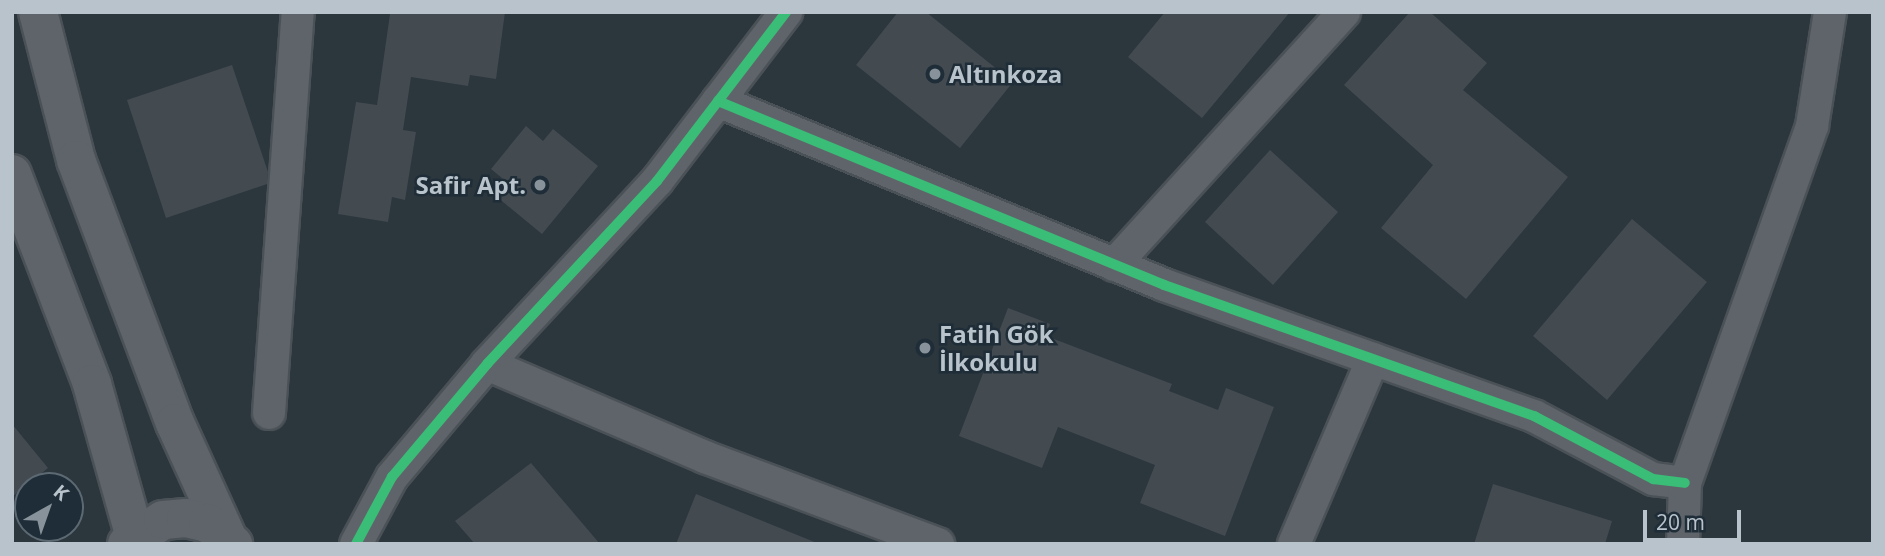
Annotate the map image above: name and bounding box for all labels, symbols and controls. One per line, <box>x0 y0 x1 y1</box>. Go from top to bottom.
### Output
place label: Altınkoza <box>949 60 1062 88</box>
marker: Altınkoza <box>927 66 943 82</box>
place label: Safir Apt. <box>416 171 526 199</box>
marker: Safir Apt. <box>532 177 548 193</box>
place label: Fatih Gök İlkokulu <box>939 320 1054 376</box>
marker: Fatih Gök İlkokulu <box>917 340 933 356</box>
north arrow <box>14 472 84 542</box>
text: K <box>48 478 74 506</box>
scale bar <box>1647 496 1745 540</box>
text: 20 m <box>1656 508 1705 536</box>

